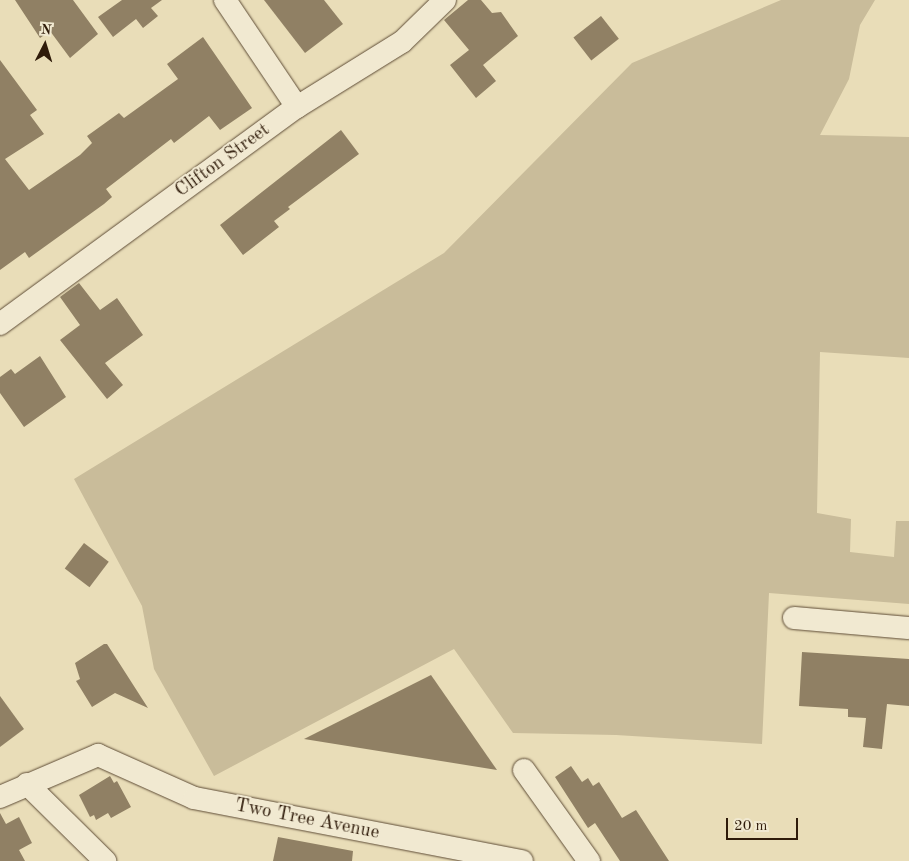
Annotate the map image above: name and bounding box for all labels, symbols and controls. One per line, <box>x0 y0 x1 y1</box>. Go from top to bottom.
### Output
north arrow <box>20 20 70 70</box>
text: N <box>40 23 52 37</box>
street label: Clifton Street <box>171 119 275 203</box>
street label: Two Tree Avenue <box>233 795 381 845</box>
scale bar <box>729 808 802 840</box>
text: 20 m <box>734 819 768 834</box>

